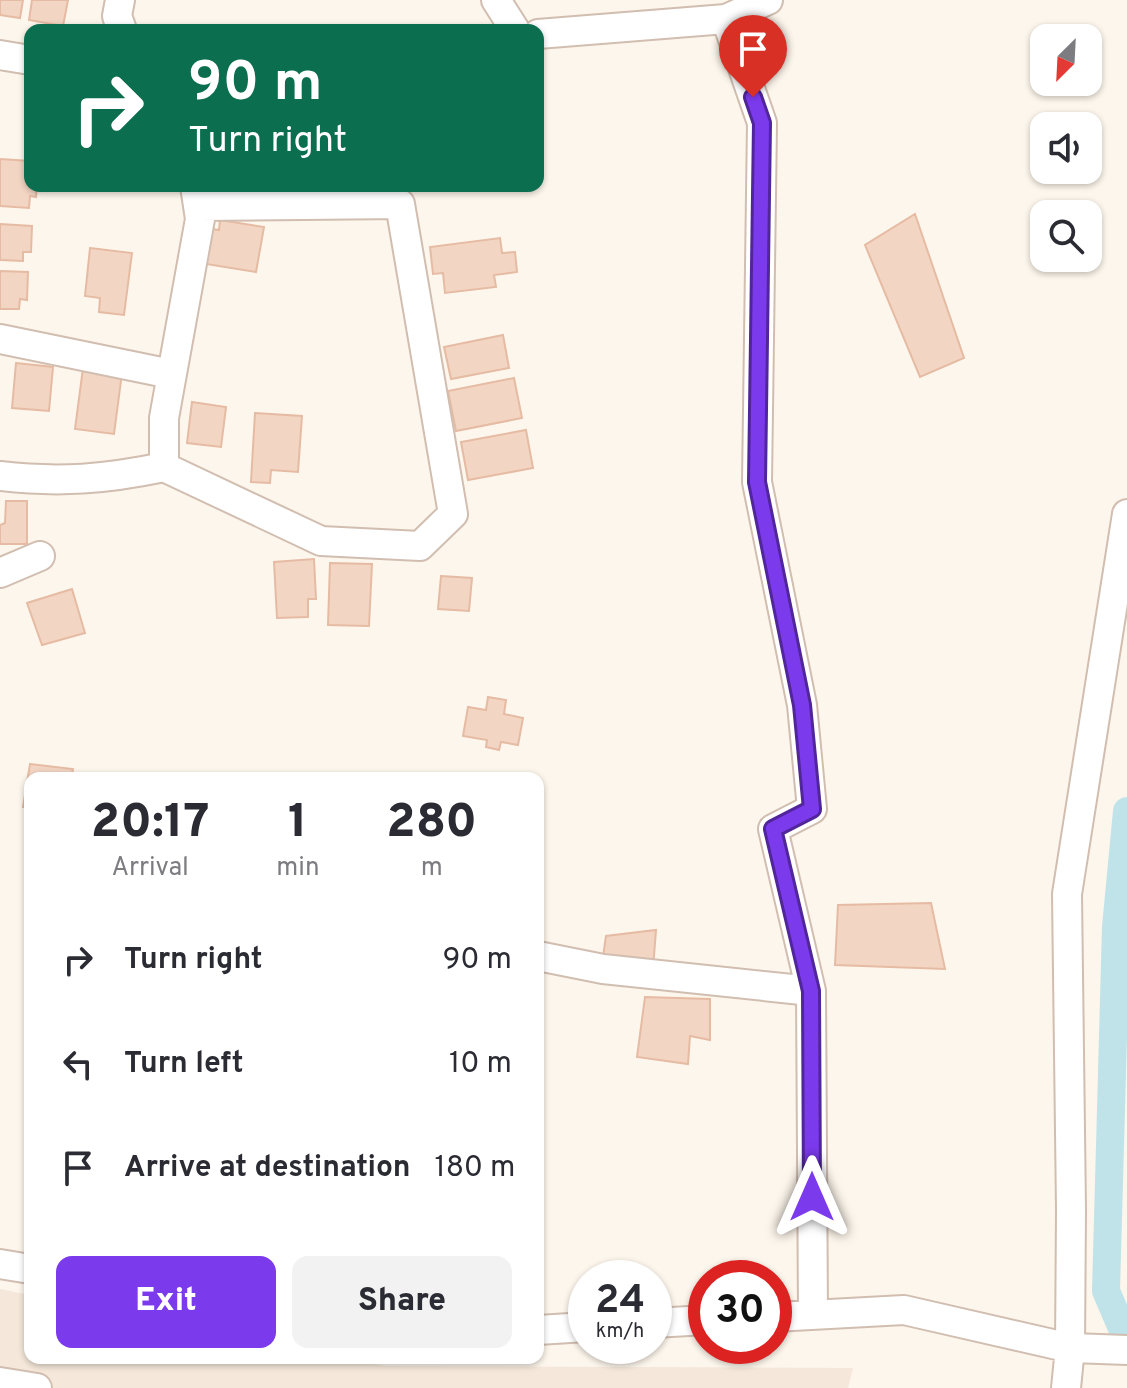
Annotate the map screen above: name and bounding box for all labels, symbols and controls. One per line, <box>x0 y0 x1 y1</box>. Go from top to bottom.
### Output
pin <box>719 15 787 97</box>
north arrow <box>1030 24 1102 96</box>
map controls <box>1030 24 1102 272</box>
icon: arrive <box>731 27 775 71</box>
text: 90 m <box>188 50 323 120</box>
icon: right <box>56 56 160 160</box>
button: sound <box>1030 112 1102 184</box>
text: Turn right <box>188 119 347 165</box>
button: search <box>1030 200 1102 272</box>
text: 20:17 <box>91 794 209 854</box>
text: 1 <box>288 794 308 854</box>
text: 280 <box>386 794 477 854</box>
text: Arrival <box>111 852 189 885</box>
text: min <box>276 852 320 885</box>
text: m <box>421 852 443 885</box>
icon: right <box>56 938 100 982</box>
text: Turn right <box>124 942 262 979</box>
text: 90 m <box>443 942 512 979</box>
icon: left <box>56 1042 100 1086</box>
text: Turn left <box>124 1046 244 1083</box>
text: 10 m <box>449 1046 512 1083</box>
icon: arrive <box>56 1146 100 1190</box>
text: Arrive at destination <box>124 1150 410 1187</box>
text: 180 m <box>434 1150 515 1187</box>
position arrow <box>770 1155 854 1239</box>
button: Exit <box>56 1256 276 1348</box>
button: Share <box>292 1256 512 1348</box>
speed limit sign: 30 <box>688 1260 792 1364</box>
text: 24 <box>595 1277 645 1327</box>
text: km/h <box>596 1319 644 1345</box>

